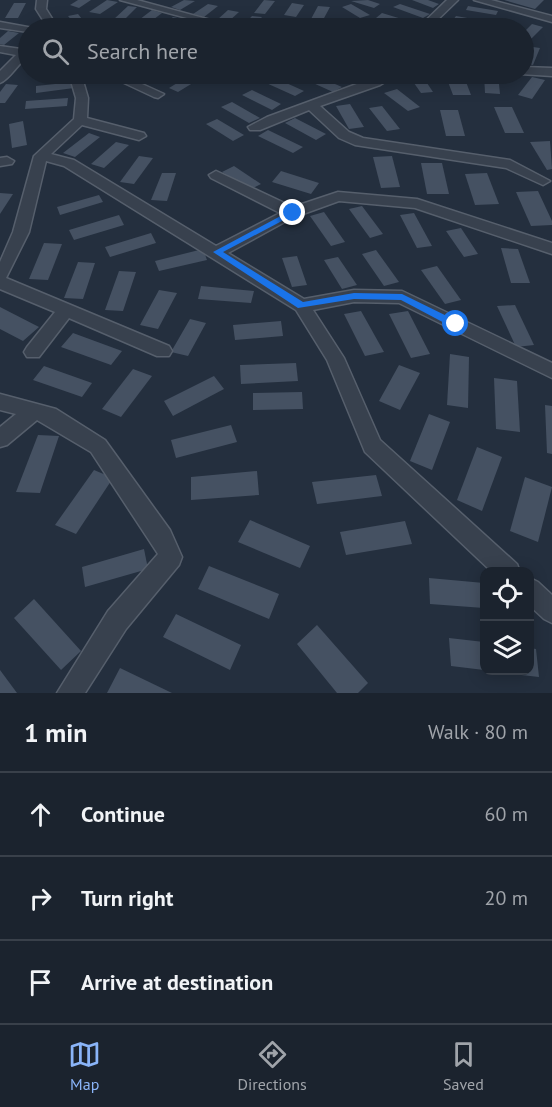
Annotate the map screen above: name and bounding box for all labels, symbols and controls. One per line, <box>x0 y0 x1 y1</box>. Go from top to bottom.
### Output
search box <box>18 18 534 84</box>
icon: search <box>39 35 72 68</box>
text: Search here <box>87 37 198 65</box>
route end <box>279 199 305 225</box>
route start <box>442 310 468 336</box>
map controls <box>480 567 534 675</box>
button: locate <box>480 567 534 621</box>
button: layers <box>480 621 534 675</box>
text: 1 min <box>24 716 87 749</box>
text: Walk · 80 m <box>428 719 528 745</box>
icon: ahead <box>24 798 57 831</box>
text: Continue <box>81 800 165 828</box>
text: 60 m <box>485 801 528 827</box>
icon: right <box>24 882 57 915</box>
text: Turn right <box>81 884 173 912</box>
text: 20 m <box>485 885 528 911</box>
icon: arrive <box>24 966 57 999</box>
text: Arrive at destination <box>81 968 273 996</box>
tab: Map <box>68 1038 101 1094</box>
tab: Directions <box>238 1038 307 1094</box>
tab: Saved <box>443 1038 484 1094</box>

